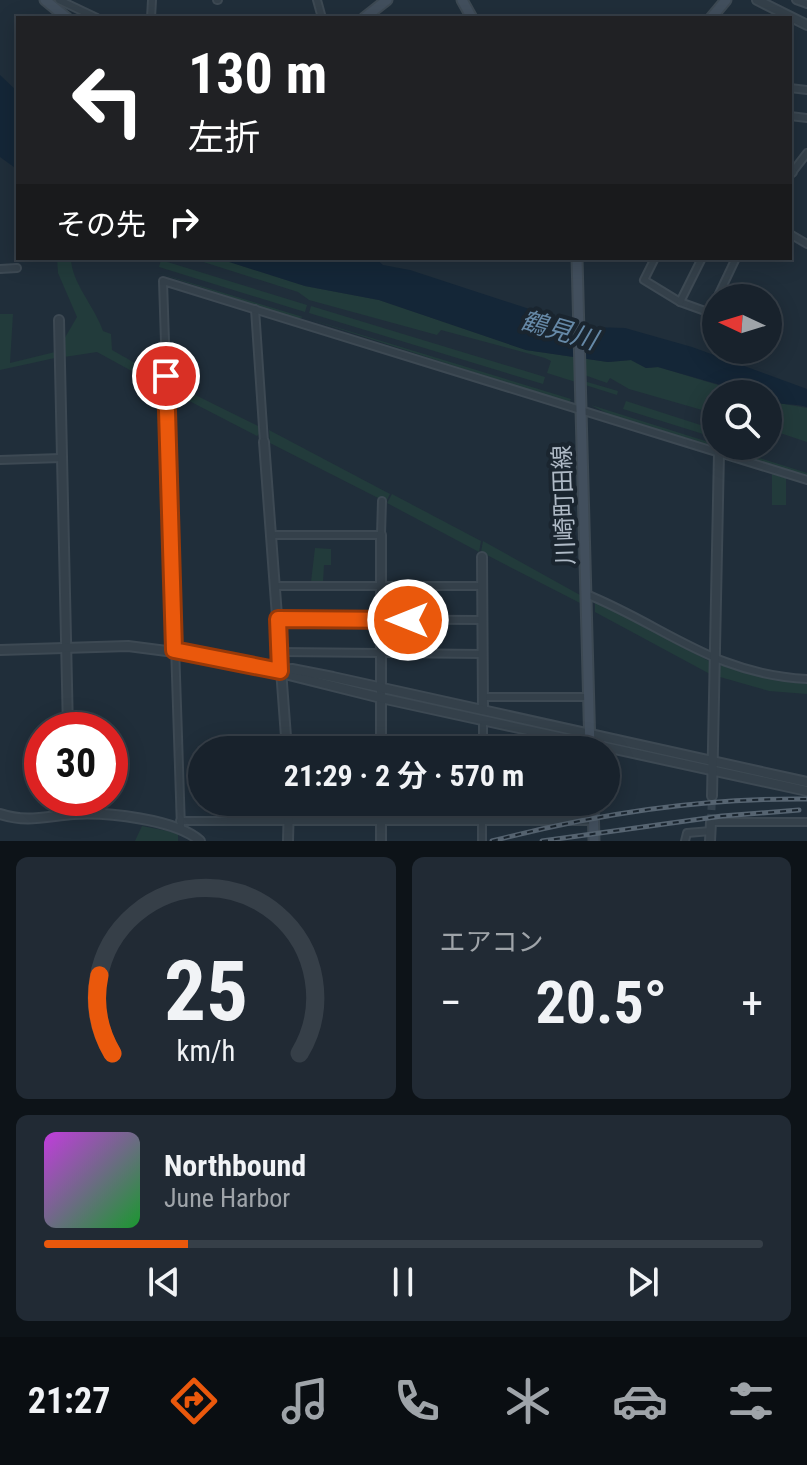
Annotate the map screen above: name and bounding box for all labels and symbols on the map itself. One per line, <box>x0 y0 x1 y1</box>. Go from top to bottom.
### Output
north arrow <box>702 284 782 364</box>
water label: 鶴見川 <box>517 305 604 356</box>
pin <box>132 342 200 410</box>
street label: 川崎町田線 <box>548 445 580 565</box>
position arrow <box>366 578 450 662</box>
speed limit sign: 30 <box>24 712 128 816</box>

